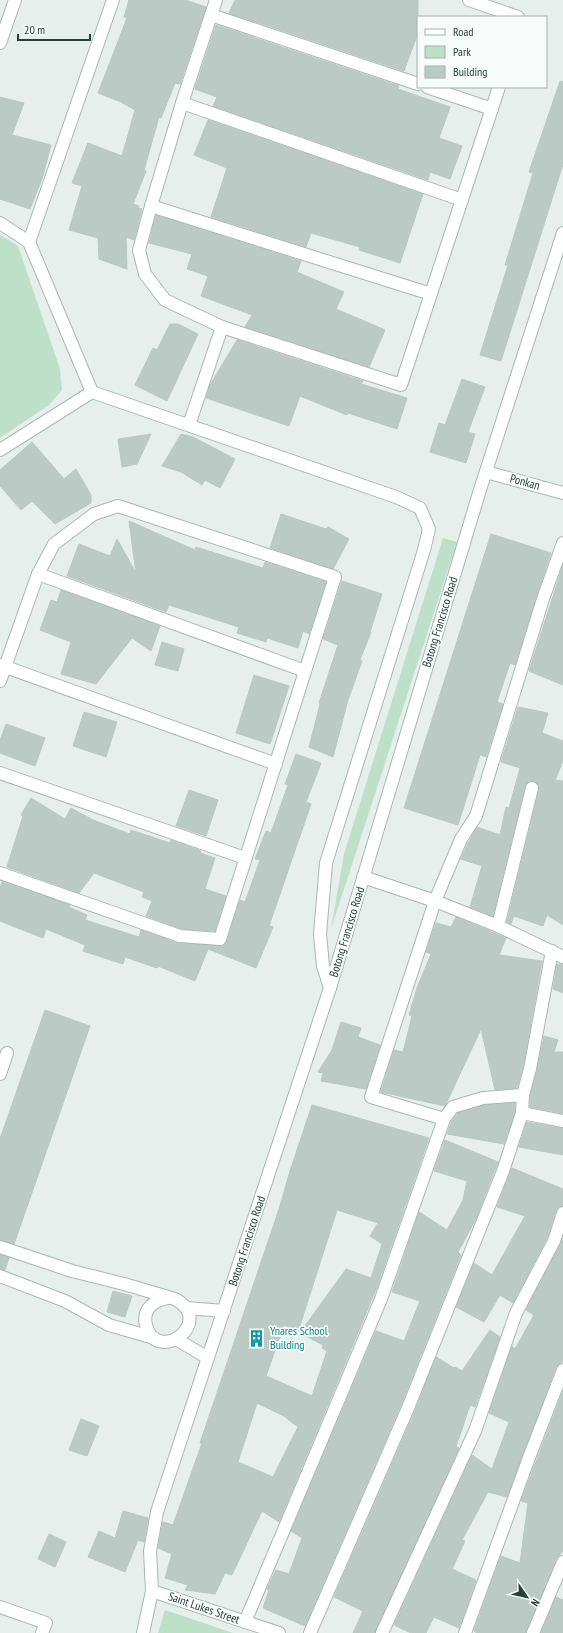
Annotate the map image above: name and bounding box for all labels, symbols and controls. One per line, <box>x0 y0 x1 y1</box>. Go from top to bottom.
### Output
scale bar <box>18 16 90 42</box>
legend <box>417 16 547 88</box>
text: 20 m <box>24 22 45 37</box>
text: Road <box>453 24 473 39</box>
text: Park <box>453 44 471 59</box>
text: Building <box>453 64 488 79</box>
street label: Ponkan <box>509 470 542 493</box>
street label: Botong Francisco Road <box>419 575 460 669</box>
street label: Botong Francisco Road <box>326 885 367 979</box>
street label: Botong Francisco Road <box>225 1194 268 1288</box>
place label: Ynares School Building <box>270 1323 328 1352</box>
building icon: Ynares School Building <box>247 1328 267 1348</box>
north arrow <box>507 1577 547 1617</box>
street label: Saint Lukes Street <box>166 1588 243 1627</box>
text: N <box>528 1596 543 1609</box>

